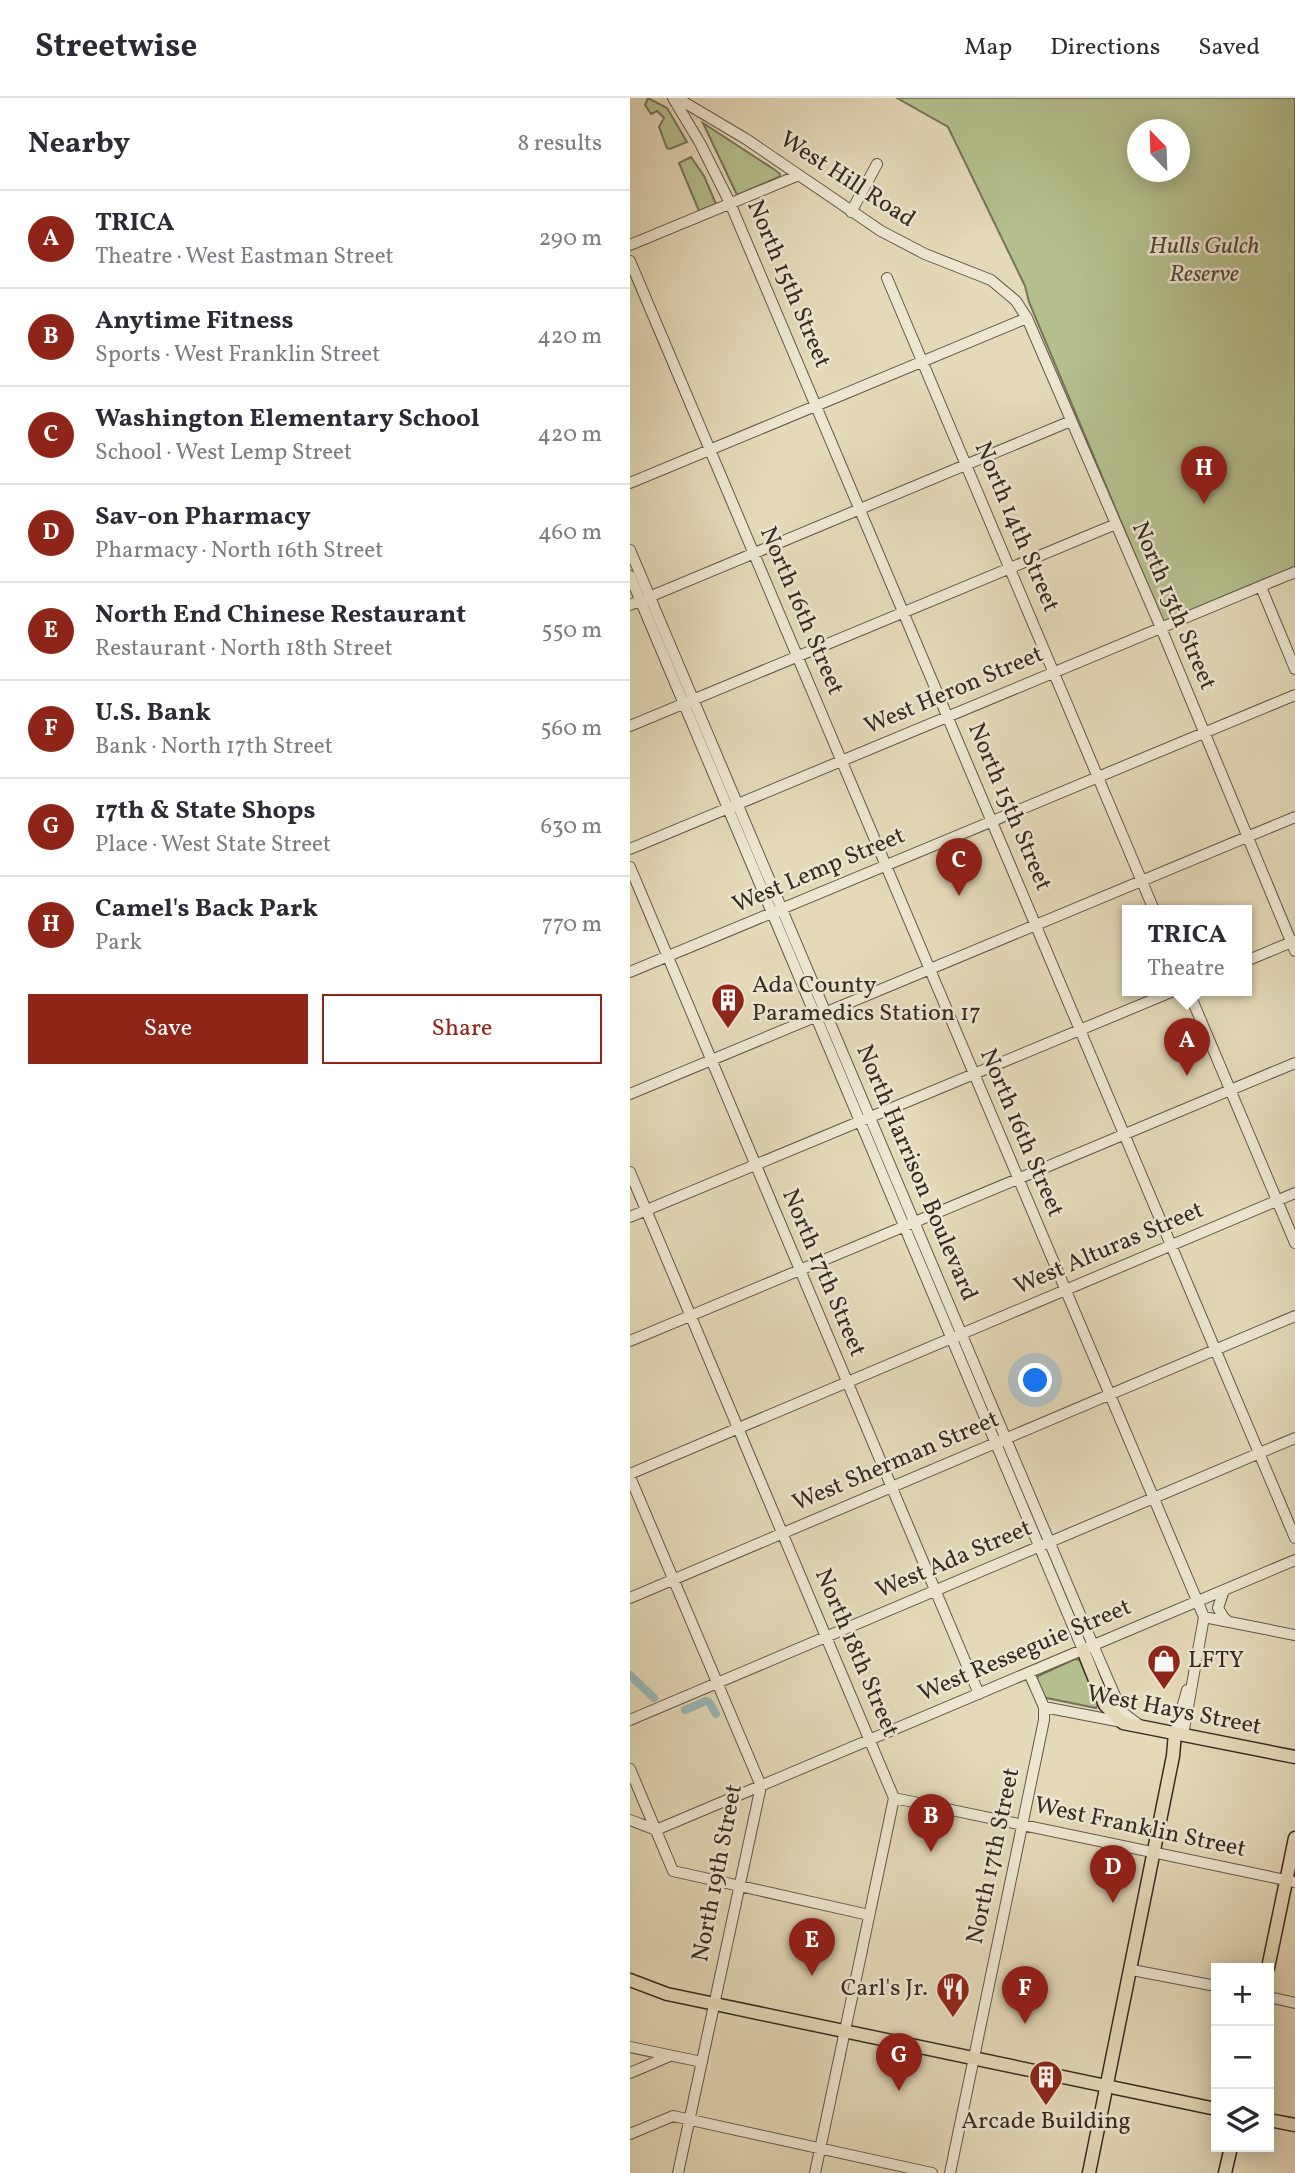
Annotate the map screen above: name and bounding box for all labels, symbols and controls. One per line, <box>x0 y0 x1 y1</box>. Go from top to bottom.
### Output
text: Streetwise <box>35 25 197 71</box>
text: Map <box>964 31 1012 65</box>
text: Directions <box>1050 31 1160 65</box>
text: Saved <box>1198 31 1260 65</box>
north arrow <box>1127 119 1190 182</box>
text: Nearby <box>28 123 130 165</box>
street label: West Hill Road <box>772 123 922 237</box>
text: 8 results <box>518 128 602 160</box>
street label: North 15th Street <box>737 195 839 373</box>
text: TRICA <box>95 205 175 241</box>
text: A <box>43 223 59 255</box>
text: 290 m <box>539 223 602 255</box>
park label: Hulls Gulch Reserve <box>1149 230 1259 292</box>
text: Theatre · West Eastman Street <box>95 241 394 273</box>
text: Anytime Fitness <box>95 303 293 339</box>
text: B <box>43 321 59 353</box>
text: 420 m <box>537 321 602 353</box>
text: Sports · West Franklin Street <box>95 339 380 371</box>
text: Washington Elementary School <box>95 401 480 437</box>
text: C <box>44 419 58 451</box>
text: 420 m <box>537 419 602 451</box>
street label: North 14th Street <box>965 436 1067 618</box>
text: School · West Lemp Street <box>95 437 352 469</box>
pin: H <box>1181 446 1227 504</box>
text: Sav-on Pharmacy <box>95 499 311 535</box>
street label: North 13th Street <box>1122 516 1224 696</box>
text: D <box>43 517 59 549</box>
text: 460 m <box>538 517 602 549</box>
street label: North 16th Street <box>750 521 852 701</box>
text: Pharmacy · North 16th Street <box>95 535 383 567</box>
text: North End Chinese Restaurant <box>95 597 466 633</box>
text: E <box>44 615 58 647</box>
text: 550 m <box>542 615 602 647</box>
text: Restaurant · North 18th Street <box>95 633 393 665</box>
street label: West Heron Street <box>859 638 1049 744</box>
text: U.S. Bank <box>95 695 211 731</box>
text: F <box>44 713 58 745</box>
text: 560 m <box>541 713 602 745</box>
street label: North 15th Street <box>958 718 1060 896</box>
text: Bank · North 17th Street <box>95 731 333 763</box>
text: 17th & State Shops <box>95 793 316 829</box>
text: G <box>43 811 59 843</box>
text: 630 m <box>541 811 602 843</box>
street label: West Lemp Street <box>727 819 911 923</box>
text: Place · West State Street <box>95 829 331 861</box>
pin: C <box>936 838 982 896</box>
text: Camel's Back Park <box>95 891 318 927</box>
popup <box>1122 905 1252 996</box>
text: H <box>42 909 60 941</box>
text: 770 m <box>542 909 602 941</box>
text: TRICA <box>1147 917 1227 953</box>
text: Park <box>95 927 142 959</box>
text: Theatre <box>1147 953 1225 985</box>
place label: Ada County Paramedics Station 17 <box>752 969 981 1031</box>
building icon: Ada County Paramedics Station 17 <box>709 981 747 1030</box>
button: Save <box>28 994 308 1064</box>
button: Share <box>322 994 602 1064</box>
pin: A <box>1164 1018 1210 1076</box>
street label: North Harrison Boulevard <box>847 1040 985 1306</box>
street label: North 16th Street <box>970 1043 1072 1223</box>
street label: North 17th Street <box>772 1184 874 1362</box>
street label: West Alturas Street <box>1009 1194 1209 1304</box>
your location <box>1018 1363 1052 1397</box>
street label: West Sherman Street <box>788 1403 1004 1521</box>
street label: West Ada Street <box>871 1512 1037 1608</box>
street label: North 18th Street <box>805 1563 907 1743</box>
street label: West Resseguie Street <box>913 1591 1137 1711</box>
shop icon: LFTY <box>1145 1642 1183 1691</box>
place label: LFTY <box>1188 1644 1244 1678</box>
street label: West Hays Street <box>1084 1677 1264 1745</box>
street label: North 17th Street <box>959 1765 1029 1947</box>
street label: North 19th Street <box>684 1781 752 1965</box>
street label: West Franklin Street <box>1031 1789 1249 1867</box>
pin: B <box>908 1794 954 1852</box>
pin: D <box>1090 1845 1136 1903</box>
pin: E <box>789 1918 835 1976</box>
map controls <box>1211 1963 1274 2152</box>
button: + <box>1211 1963 1274 2026</box>
pin: F <box>1002 1966 1048 2024</box>
restaurant icon: Carl's Jr. <box>934 1970 972 2019</box>
place label: Carl's Jr. <box>841 1972 928 2006</box>
button: − <box>1211 2026 1274 2089</box>
pin: G <box>876 2033 922 2091</box>
building icon: Arcade Building <box>1027 2058 1065 2107</box>
button: layers <box>1211 2089 1274 2152</box>
place label: Arcade Building <box>961 2105 1131 2139</box>

